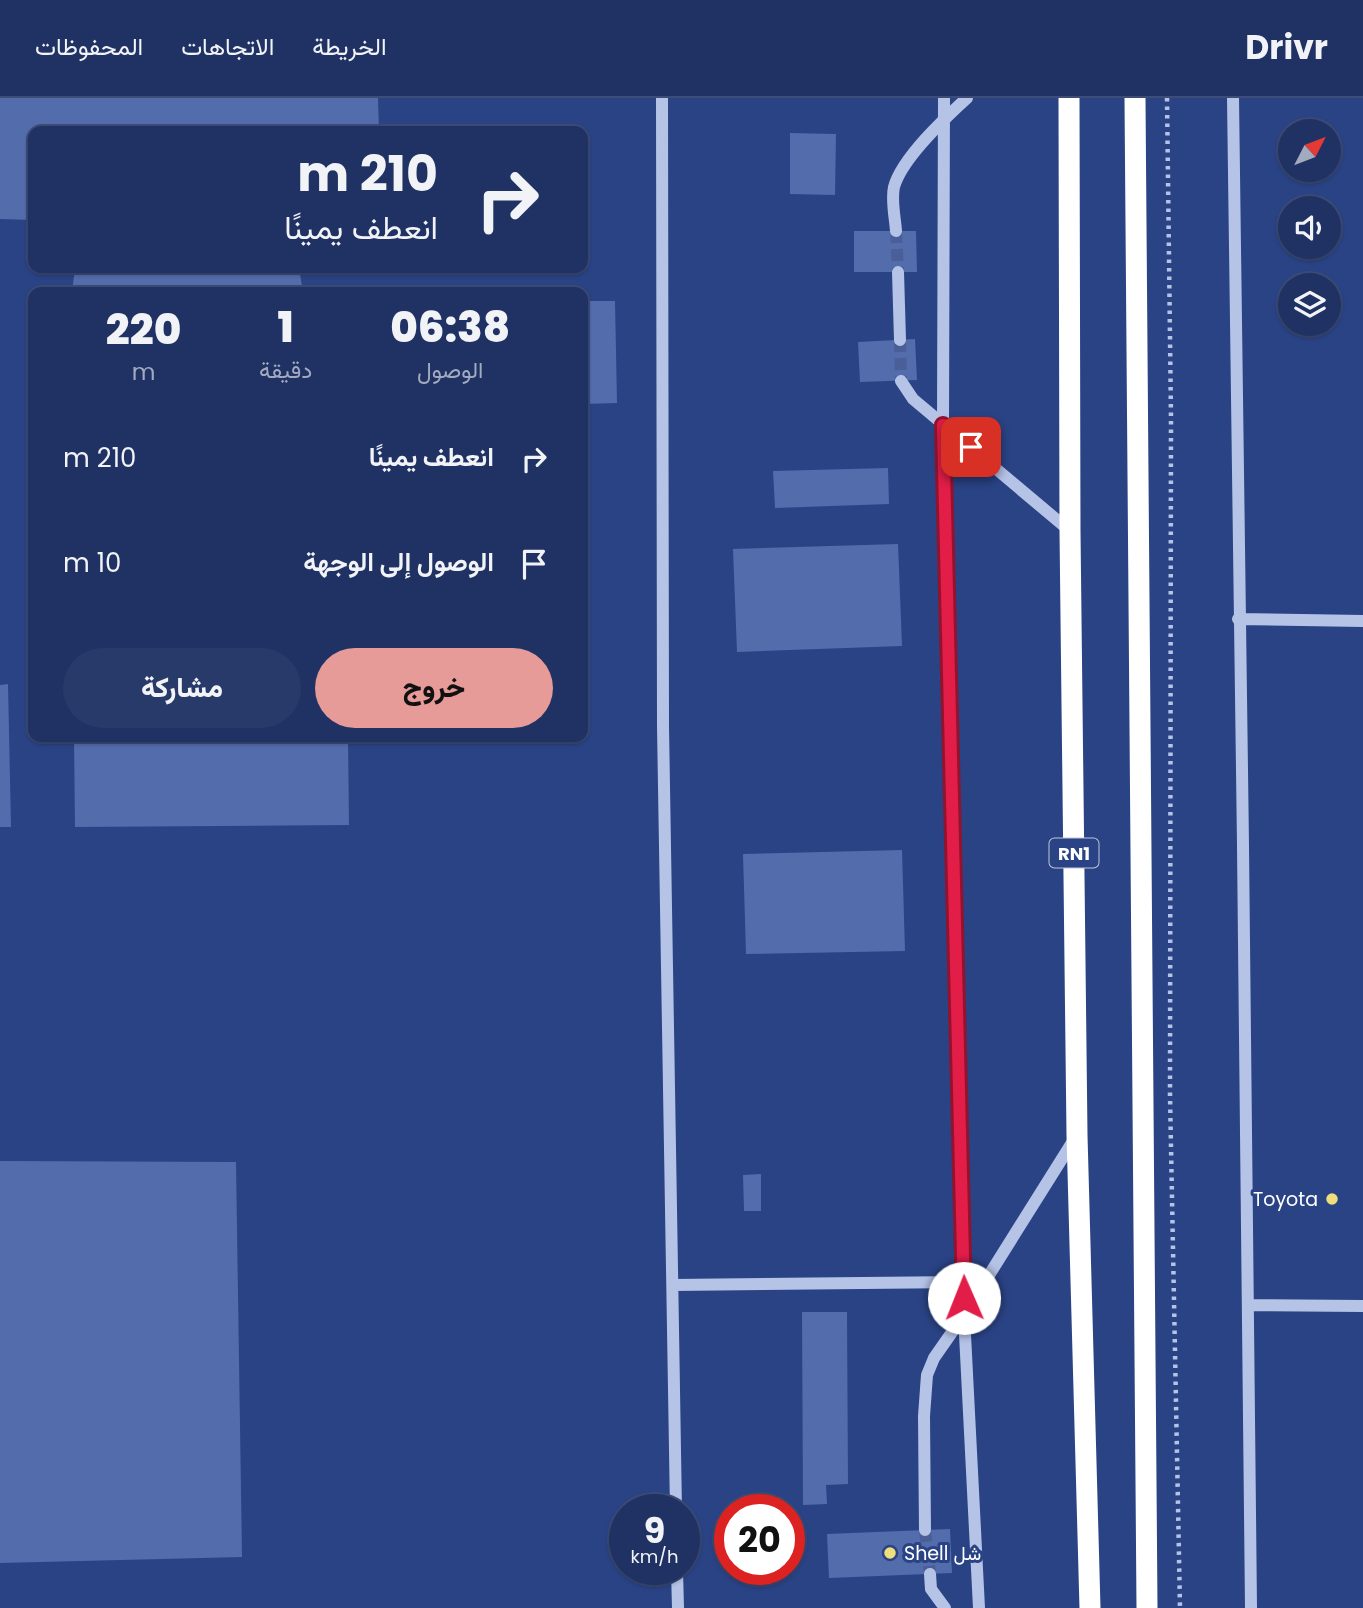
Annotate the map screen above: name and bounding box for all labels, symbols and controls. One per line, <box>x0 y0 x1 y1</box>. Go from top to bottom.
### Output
text: Drivr <box>1245 24 1328 71</box>
text: المحفوظات <box>35 30 143 63</box>
text: الاتجاهات <box>181 30 274 63</box>
text: الخريطة <box>312 30 387 63</box>
north arrow <box>1278 119 1340 182</box>
map controls <box>1278 119 1341 336</box>
text: 210 m <box>297 140 438 208</box>
icon: right <box>462 154 553 245</box>
button: sound <box>1278 196 1341 259</box>
text: انعطف يمينًا <box>284 205 438 250</box>
button: layers <box>1278 273 1341 336</box>
text: 1 <box>278 298 294 357</box>
text: 06:38 <box>390 298 510 357</box>
text: 220 <box>106 300 181 359</box>
text: دقيقة <box>259 354 312 386</box>
text: الوصول <box>417 354 483 386</box>
text: m <box>132 356 155 388</box>
pin <box>941 417 1001 477</box>
icon: arrive <box>952 428 990 466</box>
text: انعطف يمينًا <box>369 439 494 475</box>
text: 210 m <box>63 440 136 476</box>
icon: right <box>515 440 553 478</box>
text: الوصول إلى الوجهة <box>303 544 494 580</box>
text: 10 m <box>63 545 121 581</box>
icon: arrive <box>515 545 553 583</box>
button: مشاركة <box>63 648 301 728</box>
button: خروج <box>315 648 553 728</box>
road number: RN1 <box>1050 838 1098 868</box>
place label: Toyota <box>1253 1186 1318 1213</box>
marker: Toyota <box>1324 1191 1340 1207</box>
position arrow <box>927 1261 1001 1335</box>
speed limit sign: 20 <box>714 1494 805 1585</box>
text: 9 <box>644 1506 665 1555</box>
place label: Shell شل <box>904 1540 981 1567</box>
text: km/h <box>631 1544 678 1569</box>
marker: Shell شل <box>882 1545 898 1561</box>

